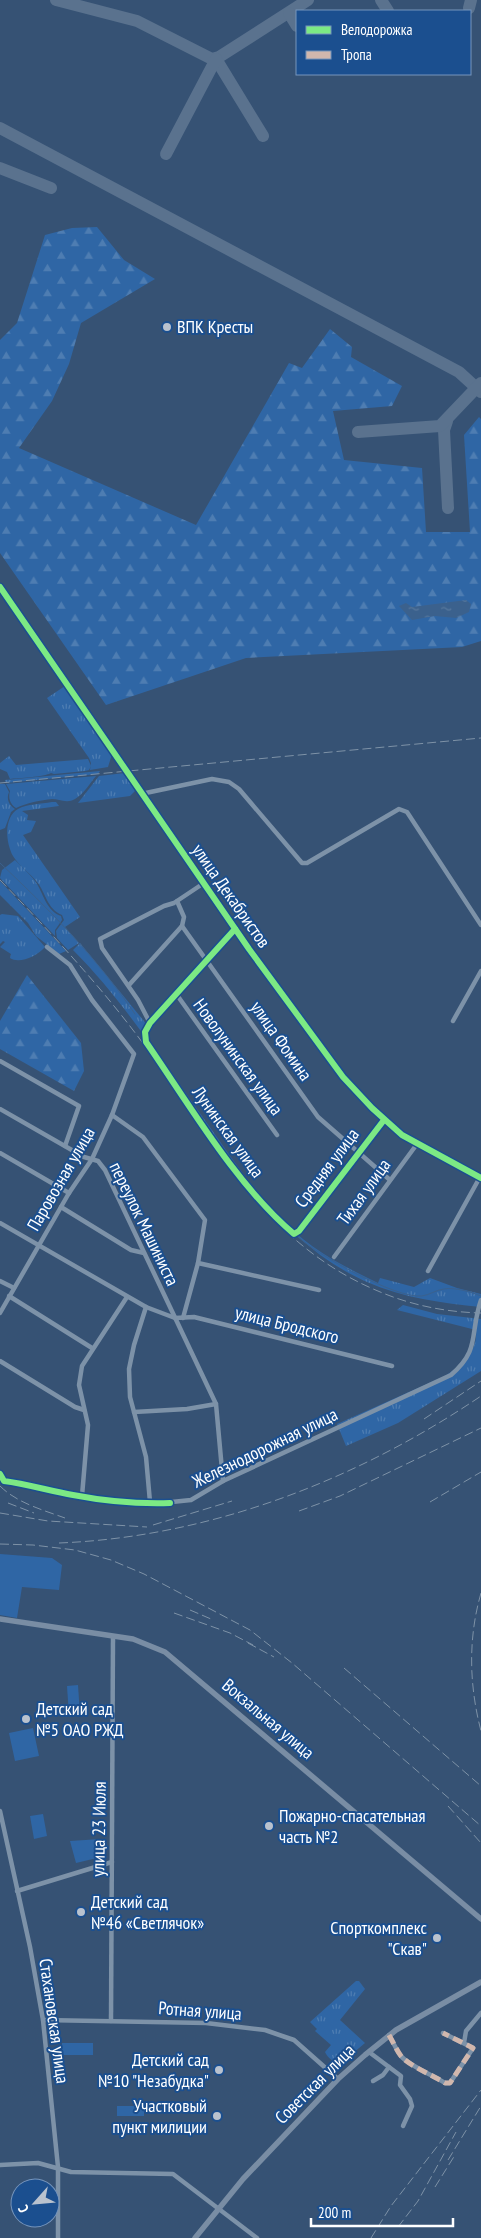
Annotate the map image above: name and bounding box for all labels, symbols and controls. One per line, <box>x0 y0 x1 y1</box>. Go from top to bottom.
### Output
legend <box>296 10 471 75</box>
text: Велодорожка <box>341 20 412 39</box>
text: Тропа <box>341 45 372 64</box>
place label: ВПК Кресты <box>177 315 253 338</box>
marker: ВПК Кресты <box>161 321 173 333</box>
street label: улица Декабристов <box>187 839 276 952</box>
street label: Новолунинская улица <box>188 994 288 1119</box>
street label: улица Фомина <box>246 996 317 1085</box>
street label: Лунинская улица <box>187 1081 269 1182</box>
street label: Паровозная улица <box>22 1123 100 1235</box>
street label: Средняя улица <box>289 1123 364 1212</box>
street label: Тихая улица <box>332 1154 395 1229</box>
street label: переулок Машиниста <box>105 1158 184 1289</box>
street label: улица Бродского <box>233 1301 342 1349</box>
street label: Железнодорожная улица <box>188 1402 341 1493</box>
street label: Вокзальная улица <box>217 1673 319 1764</box>
place label: Детский сад №5 ОАО РЖД <box>36 1697 124 1741</box>
marker: Детский сад №5 ОАО РЖД <box>20 1713 32 1725</box>
street label: улица 23 Июля <box>86 1781 111 1877</box>
place label: Пожарно-спасательная часть №2 <box>279 1804 425 1848</box>
marker: Пожарно-спасательная часть №2 <box>263 1820 275 1832</box>
place label: Детский сад №46 «Светлячок» <box>91 1890 204 1934</box>
marker: Детский сад №46 «Светлячок» <box>75 1906 87 1918</box>
place label: Спорткомплекс "Скав" <box>330 1916 428 1960</box>
marker: Спорткомплекс "Скав" <box>431 1932 443 1944</box>
street label: Стахановская улица <box>34 1957 75 2085</box>
street label: Ротная улица <box>158 1996 243 2025</box>
street label: Советская улица <box>270 2039 360 2129</box>
place label: Детский сад №10 "Незабудка" <box>98 2048 209 2092</box>
marker: Детский сад №10 "Незабудка" <box>213 2064 225 2076</box>
place label: Участковый пункт милиции <box>112 2094 207 2138</box>
marker: Участковый пункт милиции <box>211 2110 223 2122</box>
north arrow <box>10 2178 60 2228</box>
scale bar <box>311 2196 454 2228</box>
text: С <box>14 2201 33 2216</box>
text: 200 m <box>318 2203 351 2222</box>

